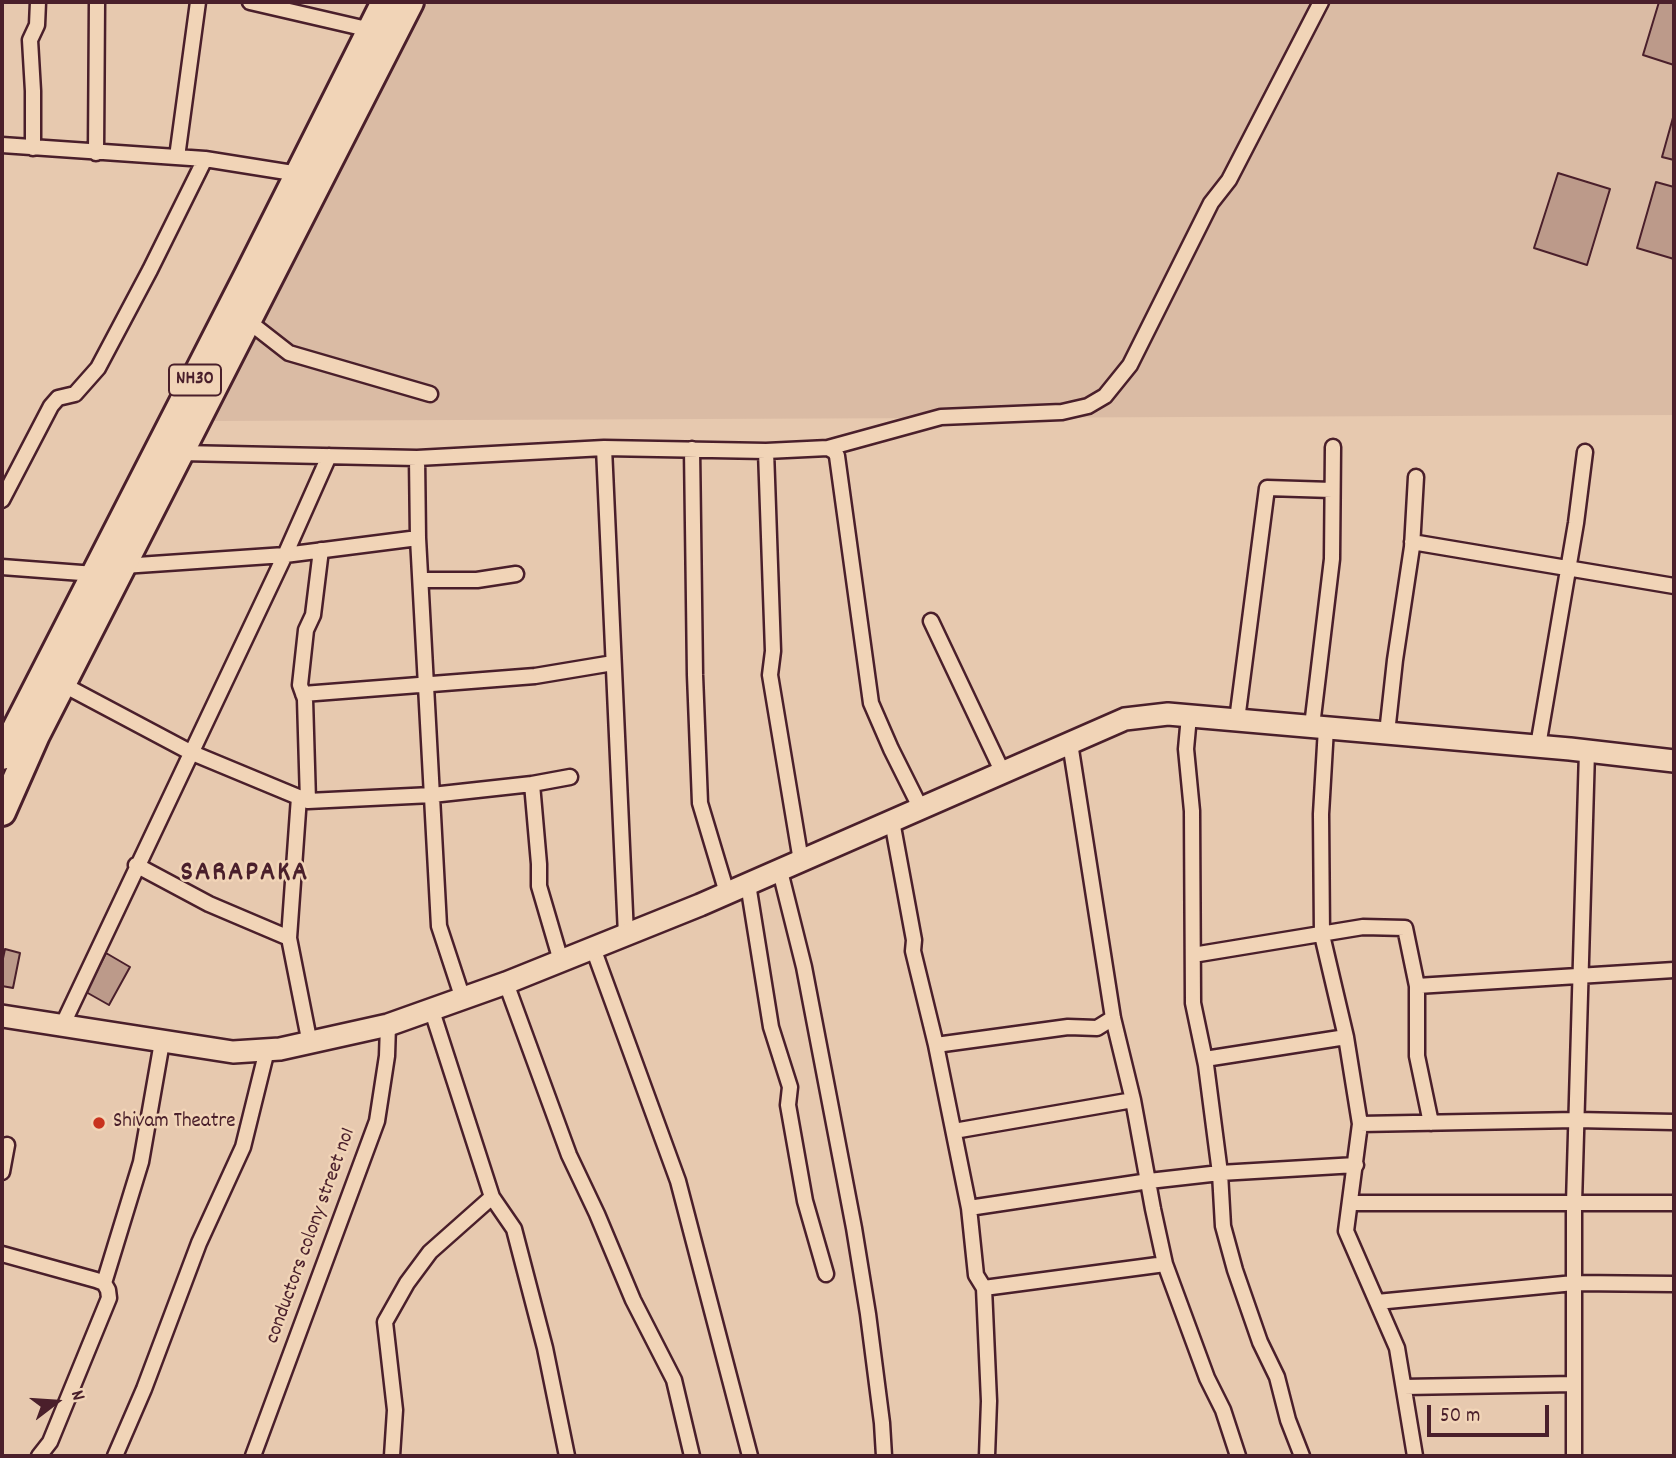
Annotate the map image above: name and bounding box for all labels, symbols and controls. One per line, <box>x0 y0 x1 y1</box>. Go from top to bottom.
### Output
road number: NH30 <box>169 364 221 396</box>
district label: SARAPAKA <box>182 858 308 892</box>
place label: Shivam Theatre <box>113 1110 235 1136</box>
marker: Shivam Theatre <box>91 1115 107 1131</box>
street label: conductors colony street no1 <box>261 1125 363 1347</box>
north arrow <box>21 1367 91 1437</box>
text: N <box>62 1387 91 1404</box>
scale bar <box>1431 1392 1554 1436</box>
text: 50 m <box>1440 1402 1480 1432</box>

